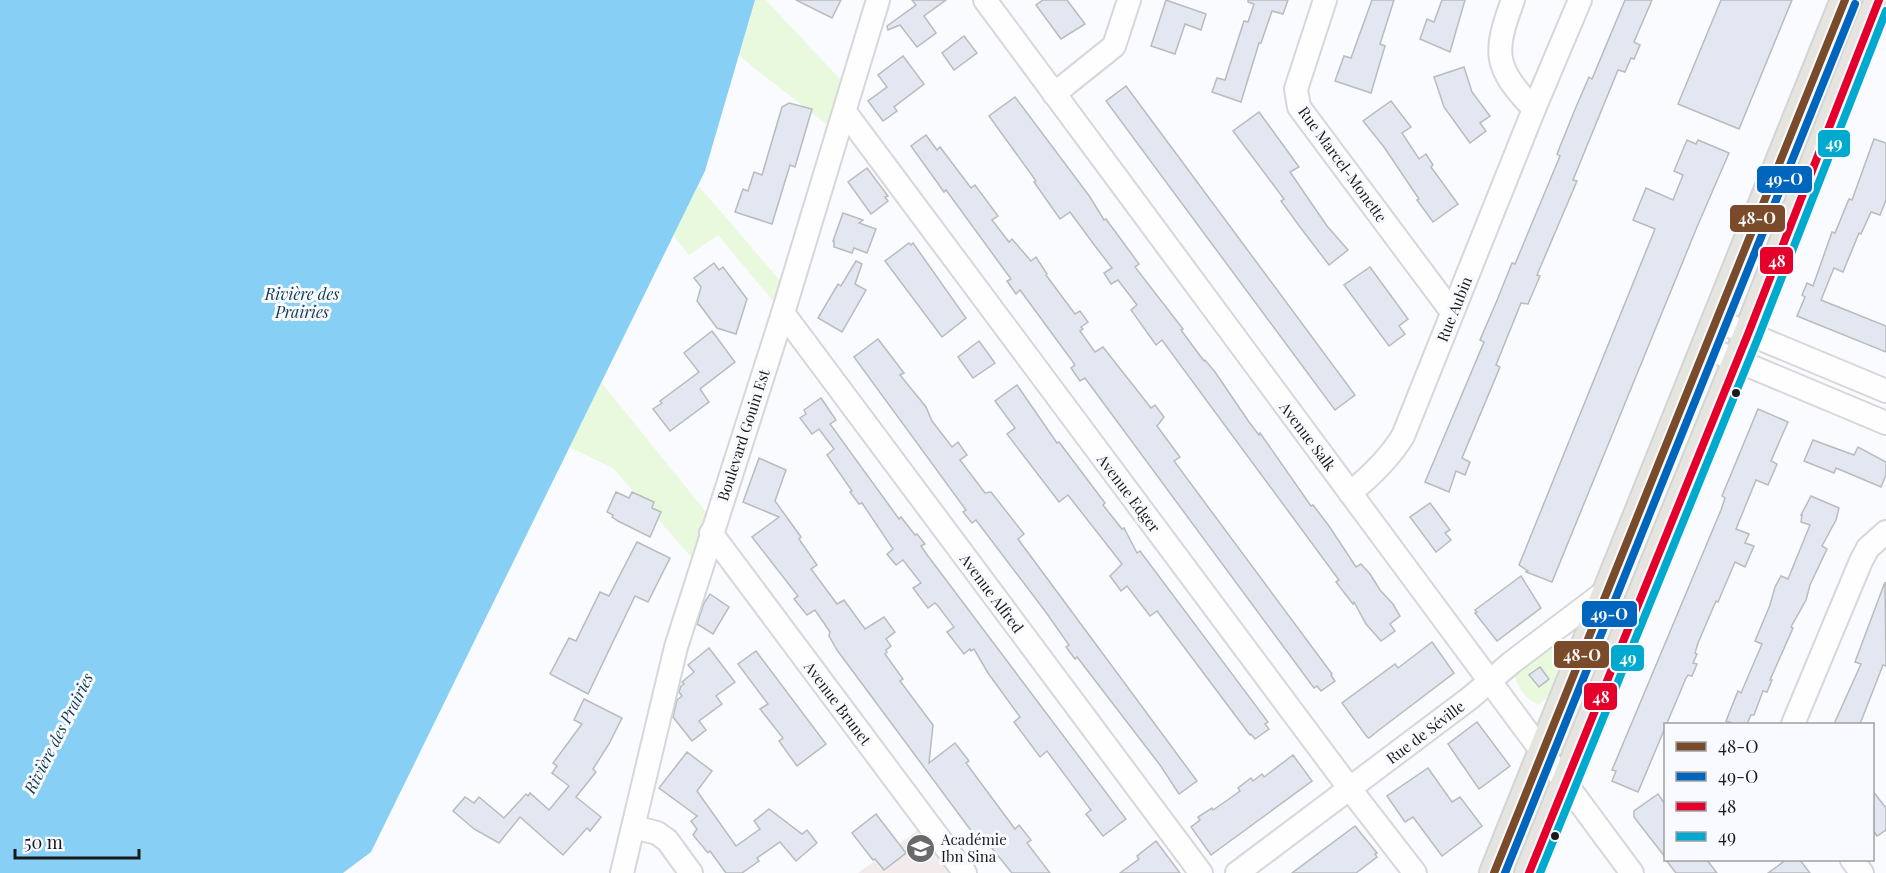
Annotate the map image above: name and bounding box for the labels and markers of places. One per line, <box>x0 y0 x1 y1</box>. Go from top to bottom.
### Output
unlabelled marker <box>1730 387 1742 399</box>
place label: Académie Ibn Sina <box>940 829 1007 866</box>
unlabelled marker <box>1549 830 1561 842</box>
school or university icon: Académie Ibn Sina <box>904 832 936 864</box>

